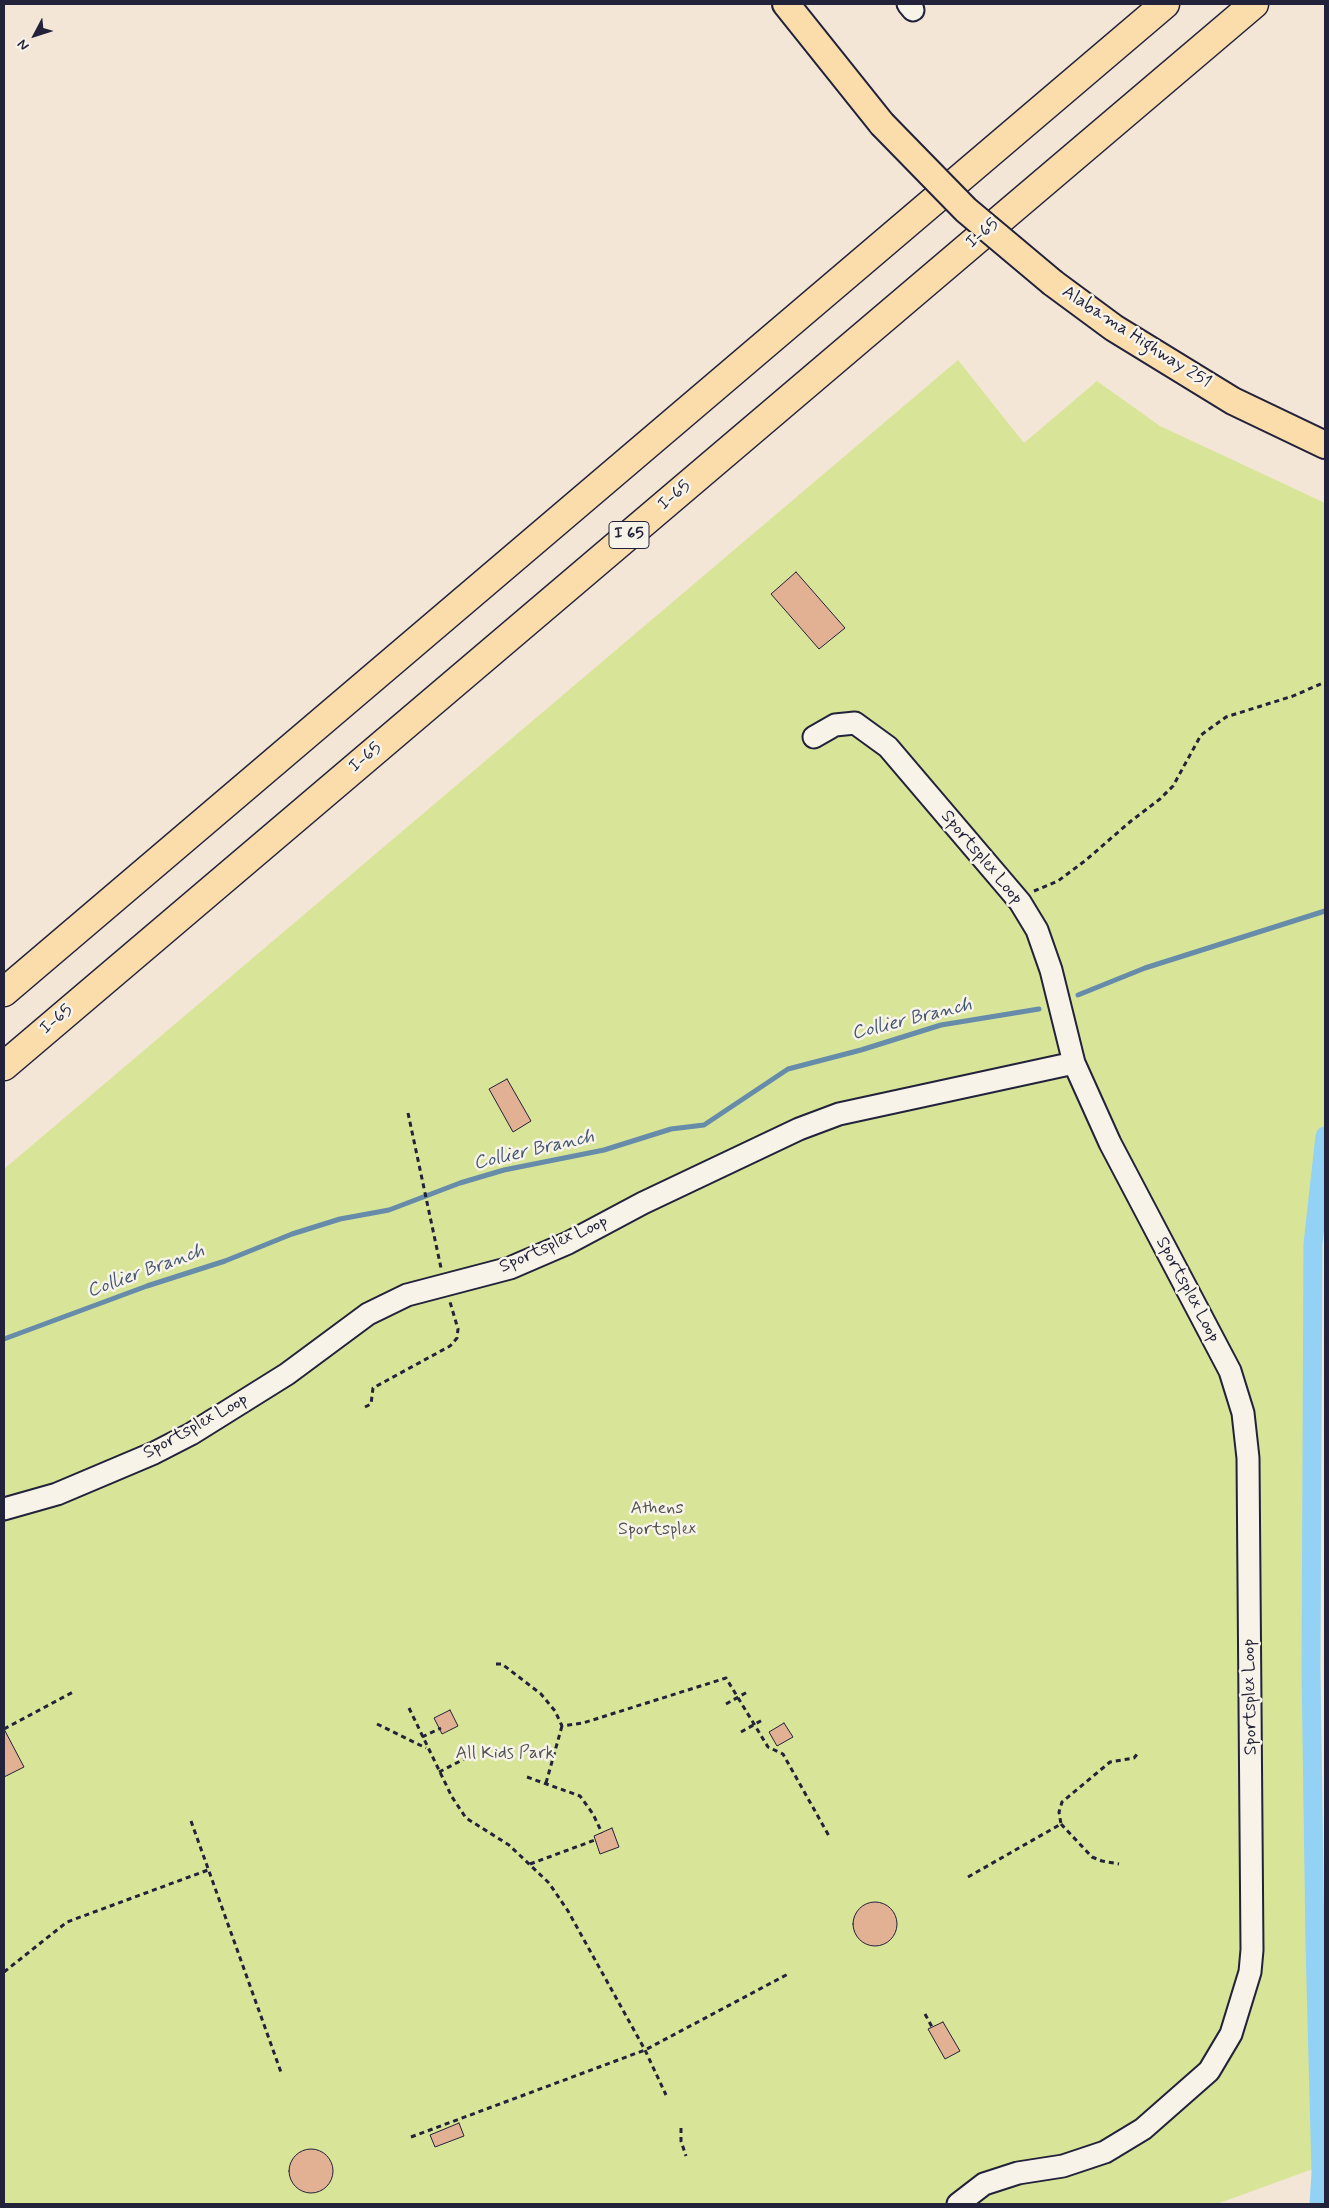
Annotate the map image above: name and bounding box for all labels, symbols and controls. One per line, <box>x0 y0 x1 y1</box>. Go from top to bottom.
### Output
north arrow <box>10 10 60 60</box>
text: N <box>14 35 33 54</box>
street label: I-65 <box>962 214 1004 254</box>
street label: Alabama Highway 251 <box>1057 282 1215 394</box>
street label: I-65 <box>654 476 696 516</box>
road number: I 65 <box>609 522 649 548</box>
street label: I-65 <box>345 738 387 778</box>
street label: Sportsplex Loop <box>935 806 1027 910</box>
water label: Collier Branch <box>850 994 974 1046</box>
street label: I-65 <box>36 1000 78 1040</box>
water label: Collier Branch <box>472 1126 596 1176</box>
street label: Sportsplex Loop <box>496 1211 612 1279</box>
street label: Sportsplex Loop <box>1150 1234 1224 1346</box>
water label: Collier Branch <box>84 1240 208 1304</box>
street label: Sportsplex Loop <box>140 1389 252 1465</box>
park label: Athens Sportsplex <box>618 1498 696 1540</box>
street label: Sportsplex Loop <box>1239 1639 1263 1755</box>
park label: All Kids Park <box>455 1743 555 1765</box>

